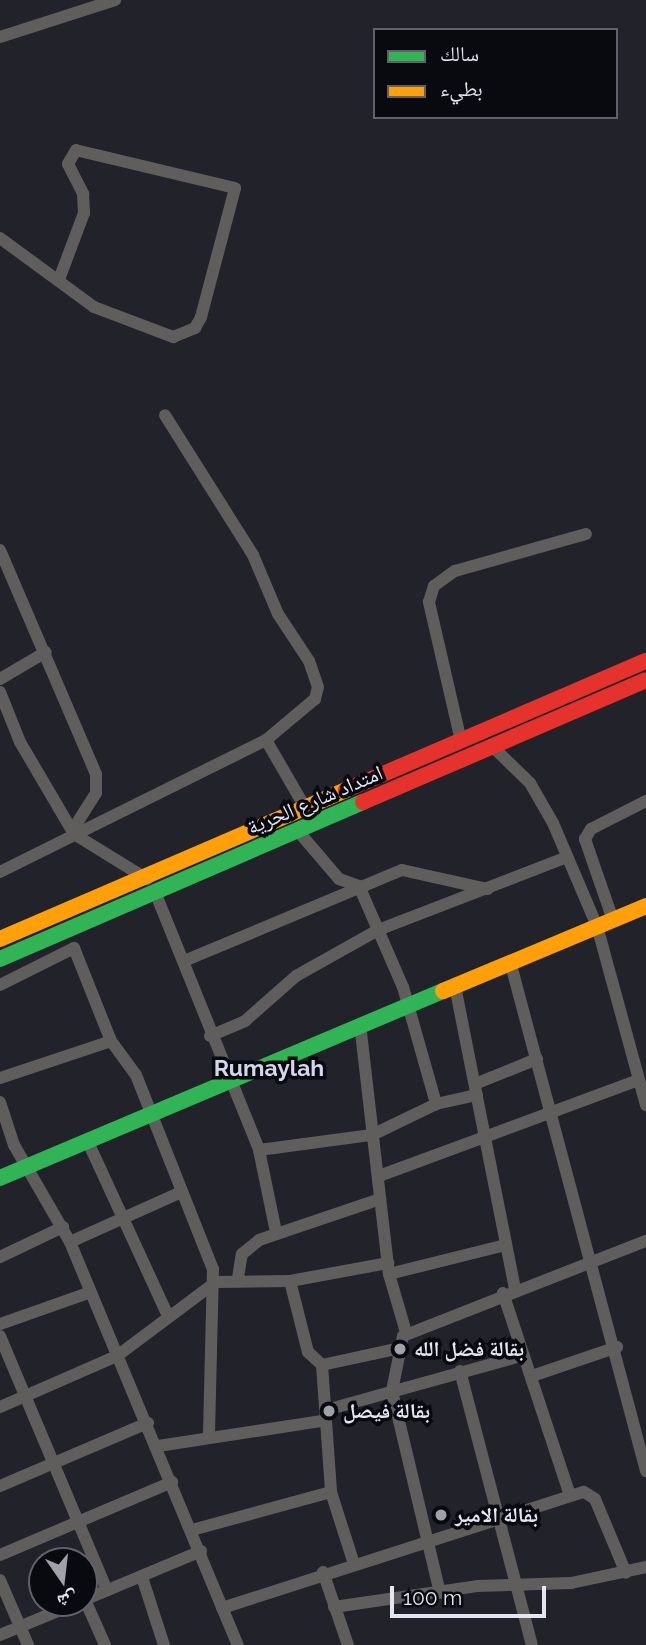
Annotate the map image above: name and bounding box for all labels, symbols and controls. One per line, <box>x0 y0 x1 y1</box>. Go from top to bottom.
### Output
legend <box>373 28 618 119</box>
text: سالك <box>440 41 479 66</box>
text: بطيء <box>440 76 483 101</box>
street label: امتداد شارع الحرية <box>243 760 387 840</box>
district label: Rumaylah <box>214 1054 324 1082</box>
place label: بقالة فضل الله <box>414 1336 524 1362</box>
marker: بقالة فضل الله <box>392 1341 408 1357</box>
place label: بقالة فيصل <box>343 1398 430 1424</box>
marker: بقالة فيصل <box>321 1403 337 1419</box>
place label: بقالة الامير <box>455 1502 538 1528</box>
marker: بقالة الامير <box>433 1507 449 1523</box>
north arrow <box>28 1547 98 1617</box>
scale bar <box>394 1572 550 1616</box>
text: 100 m <box>403 1585 462 1610</box>
text: ش <box>55 1587 80 1614</box>

